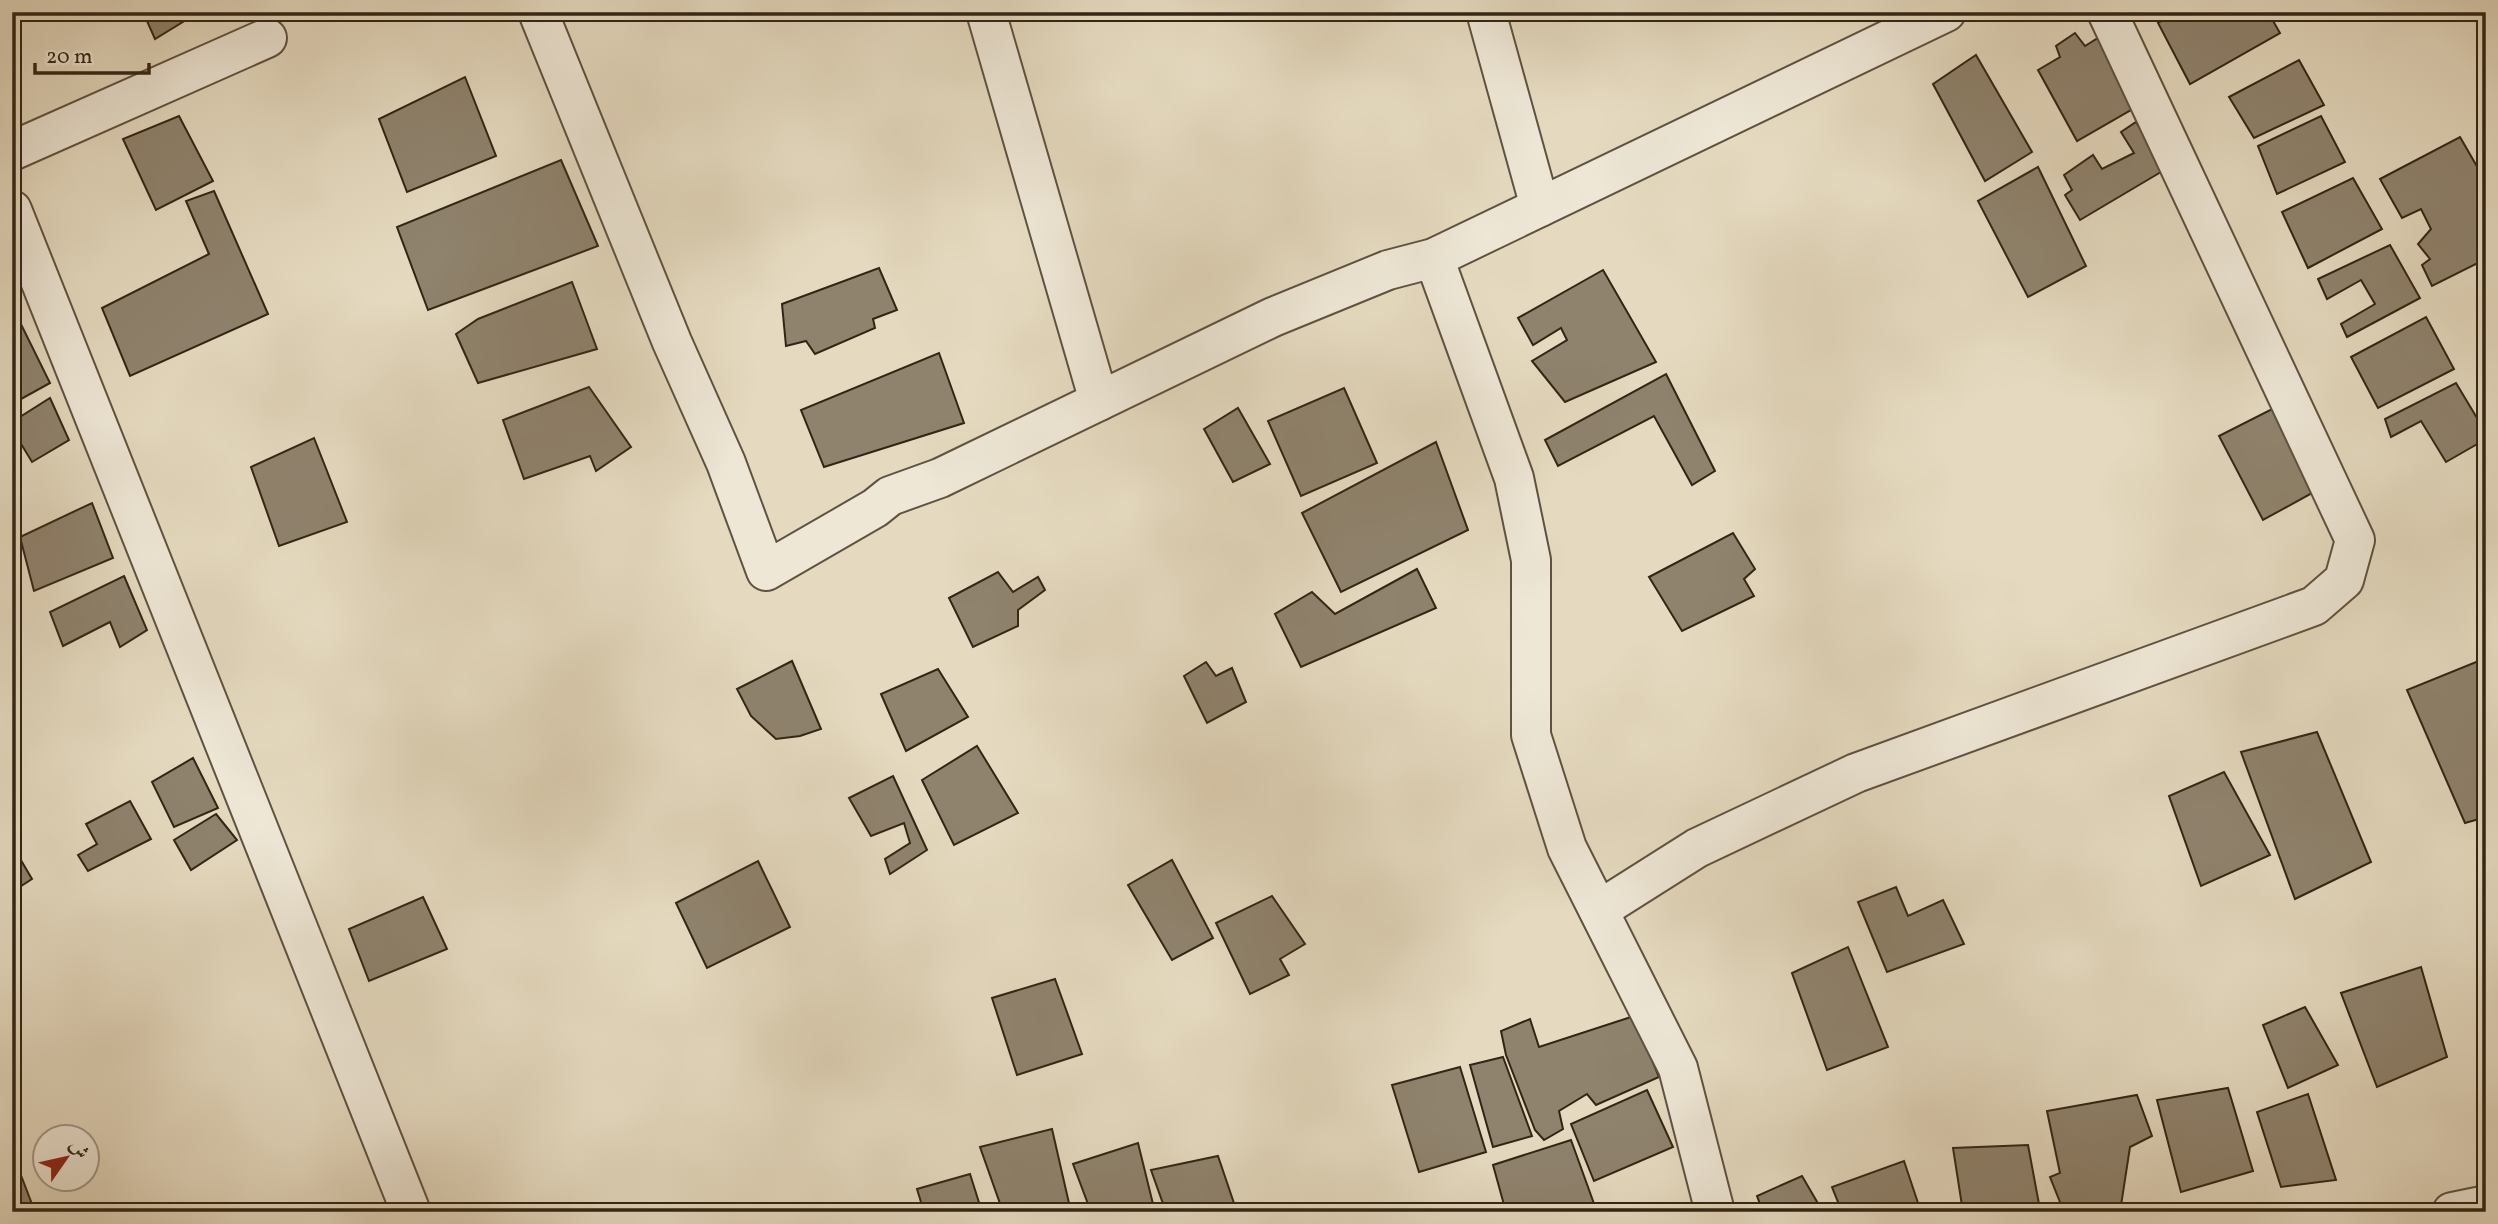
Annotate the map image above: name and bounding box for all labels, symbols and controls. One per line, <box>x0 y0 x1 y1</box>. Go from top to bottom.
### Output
scale bar <box>35 32 149 76</box>
text: 20 m <box>46 43 92 72</box>
north arrow <box>32 1122 102 1192</box>
text: ش <box>62 1135 94 1165</box>

